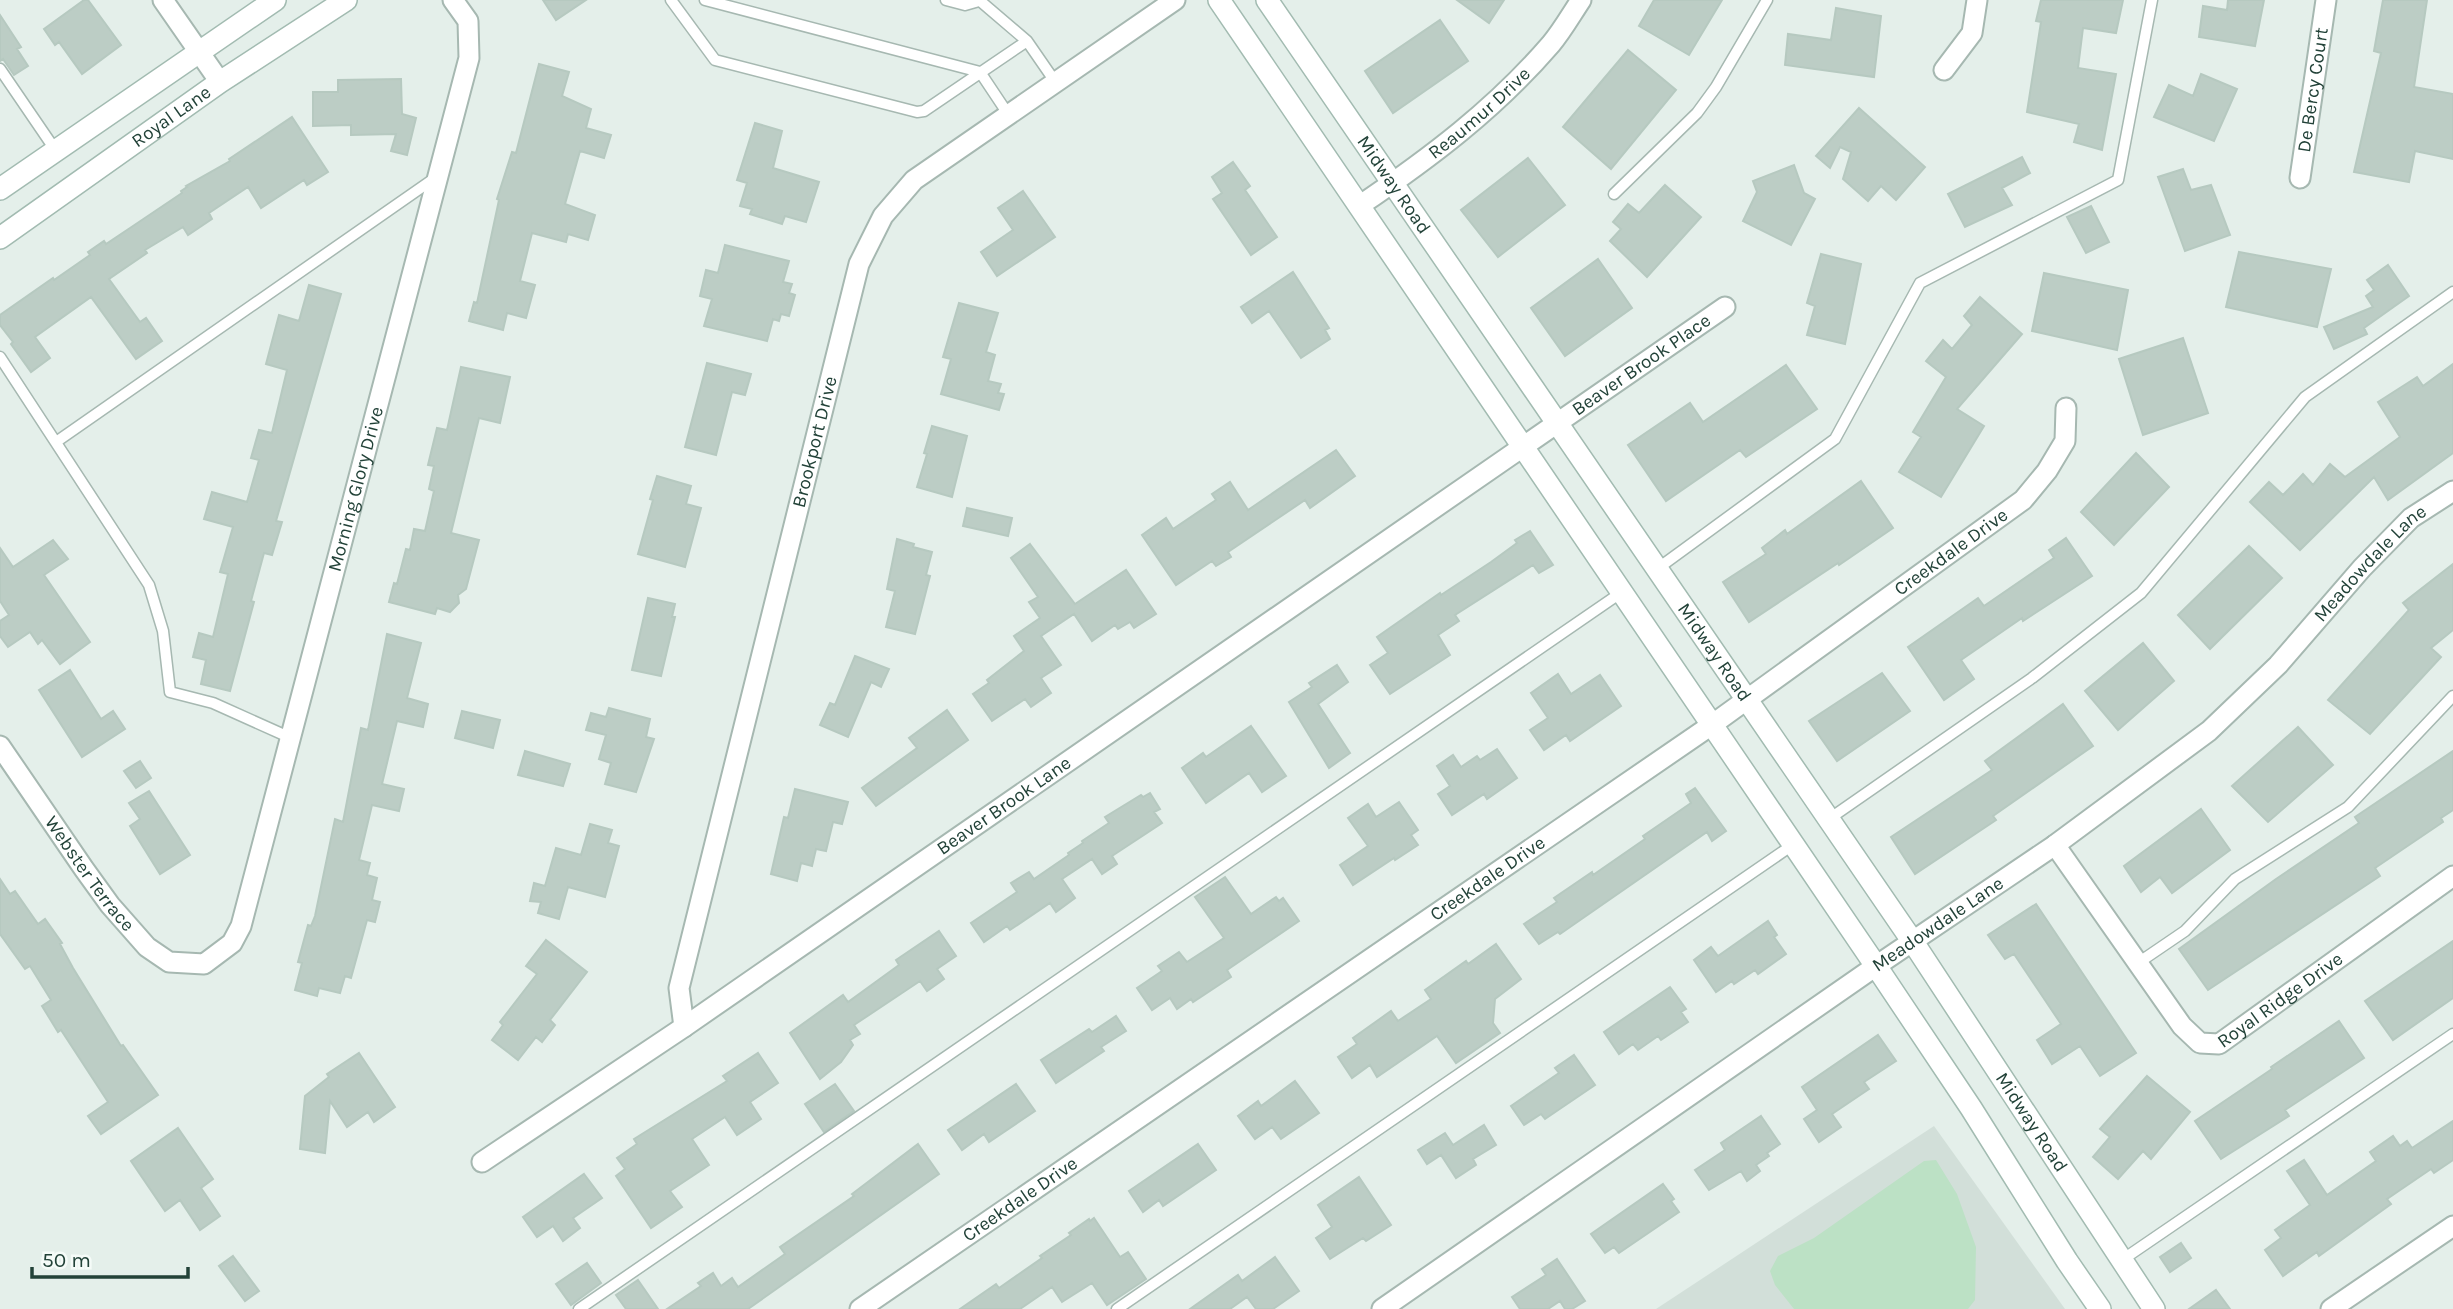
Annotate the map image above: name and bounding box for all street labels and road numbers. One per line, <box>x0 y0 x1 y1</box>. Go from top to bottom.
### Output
street label: De Bercy Court <box>2293 26 2333 154</box>
street label: Reaumur Drive <box>1424 63 1535 164</box>
street label: Royal Lane <box>128 81 215 152</box>
street label: Midway Road <box>1352 131 1435 238</box>
street label: Beaver Brook Place <box>1568 309 1715 420</box>
street label: Brookport Drive <box>788 374 842 510</box>
street label: Morning Glory Drive <box>324 404 388 574</box>
street label: Meadowdale Lane <box>2309 500 2430 626</box>
street label: Creekdale Drive <box>1890 504 2012 600</box>
street label: Midway Road <box>1673 599 1756 706</box>
street label: Beaver Brook Lane <box>933 752 1075 860</box>
street label: Webster Terrace <box>40 812 139 936</box>
street label: Creekdale Drive <box>1426 831 1549 926</box>
street label: Meadowdale Lane <box>1868 872 2008 976</box>
street label: Royal Ridge Drive <box>2213 948 2347 1053</box>
street label: Midway Road <box>1991 1069 2072 1176</box>
street label: Creekdale Drive <box>958 1152 1082 1246</box>

